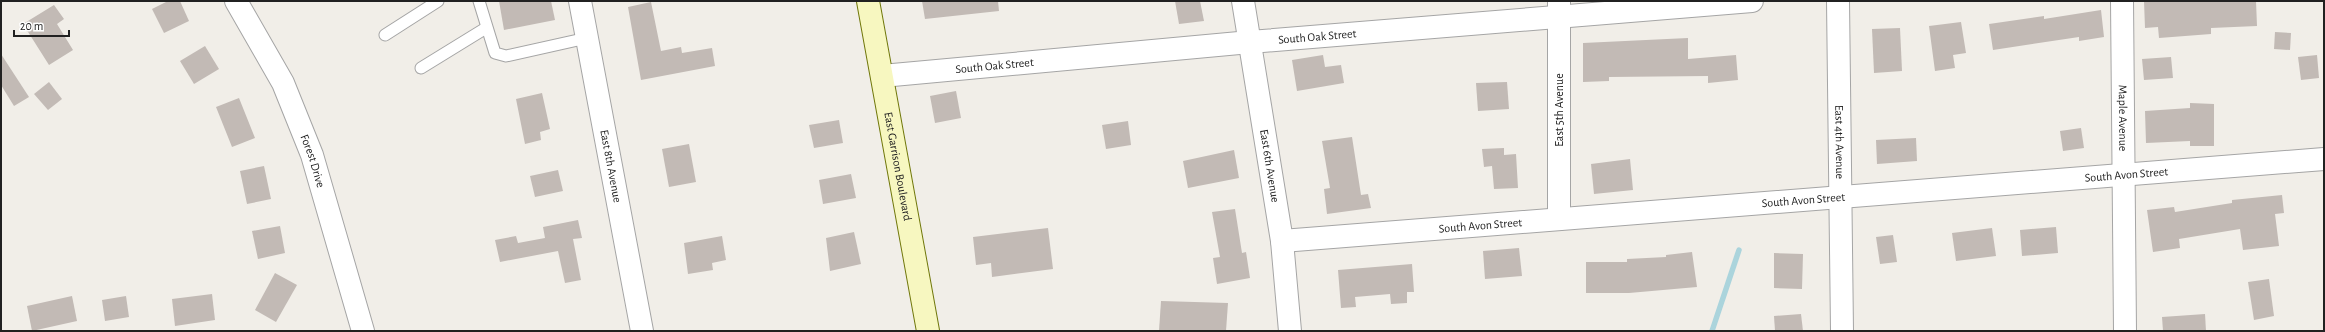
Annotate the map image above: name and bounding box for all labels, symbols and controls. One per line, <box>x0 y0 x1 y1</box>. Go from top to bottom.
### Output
scale bar <box>14 12 69 38</box>
text: 20 m <box>20 20 43 32</box>
street label: South Oak Street <box>1278 27 1357 46</box>
street label: South Oak Street <box>955 56 1034 75</box>
street label: East 5th Avenue <box>1553 73 1565 147</box>
street label: Maple Avenue <box>2117 85 2129 151</box>
street label: East 4th Avenue <box>1833 105 1846 179</box>
street label: East Garrison Boulevard <box>882 111 914 222</box>
street label: East 6th Avenue <box>1258 128 1282 203</box>
street label: East 8th Avenue <box>598 129 624 204</box>
street label: Forest Drive <box>298 133 327 189</box>
street label: South Avon Street <box>2084 165 2169 184</box>
street label: South Avon Street <box>1761 191 1846 209</box>
street label: South Avon Street <box>1438 216 1523 235</box>

